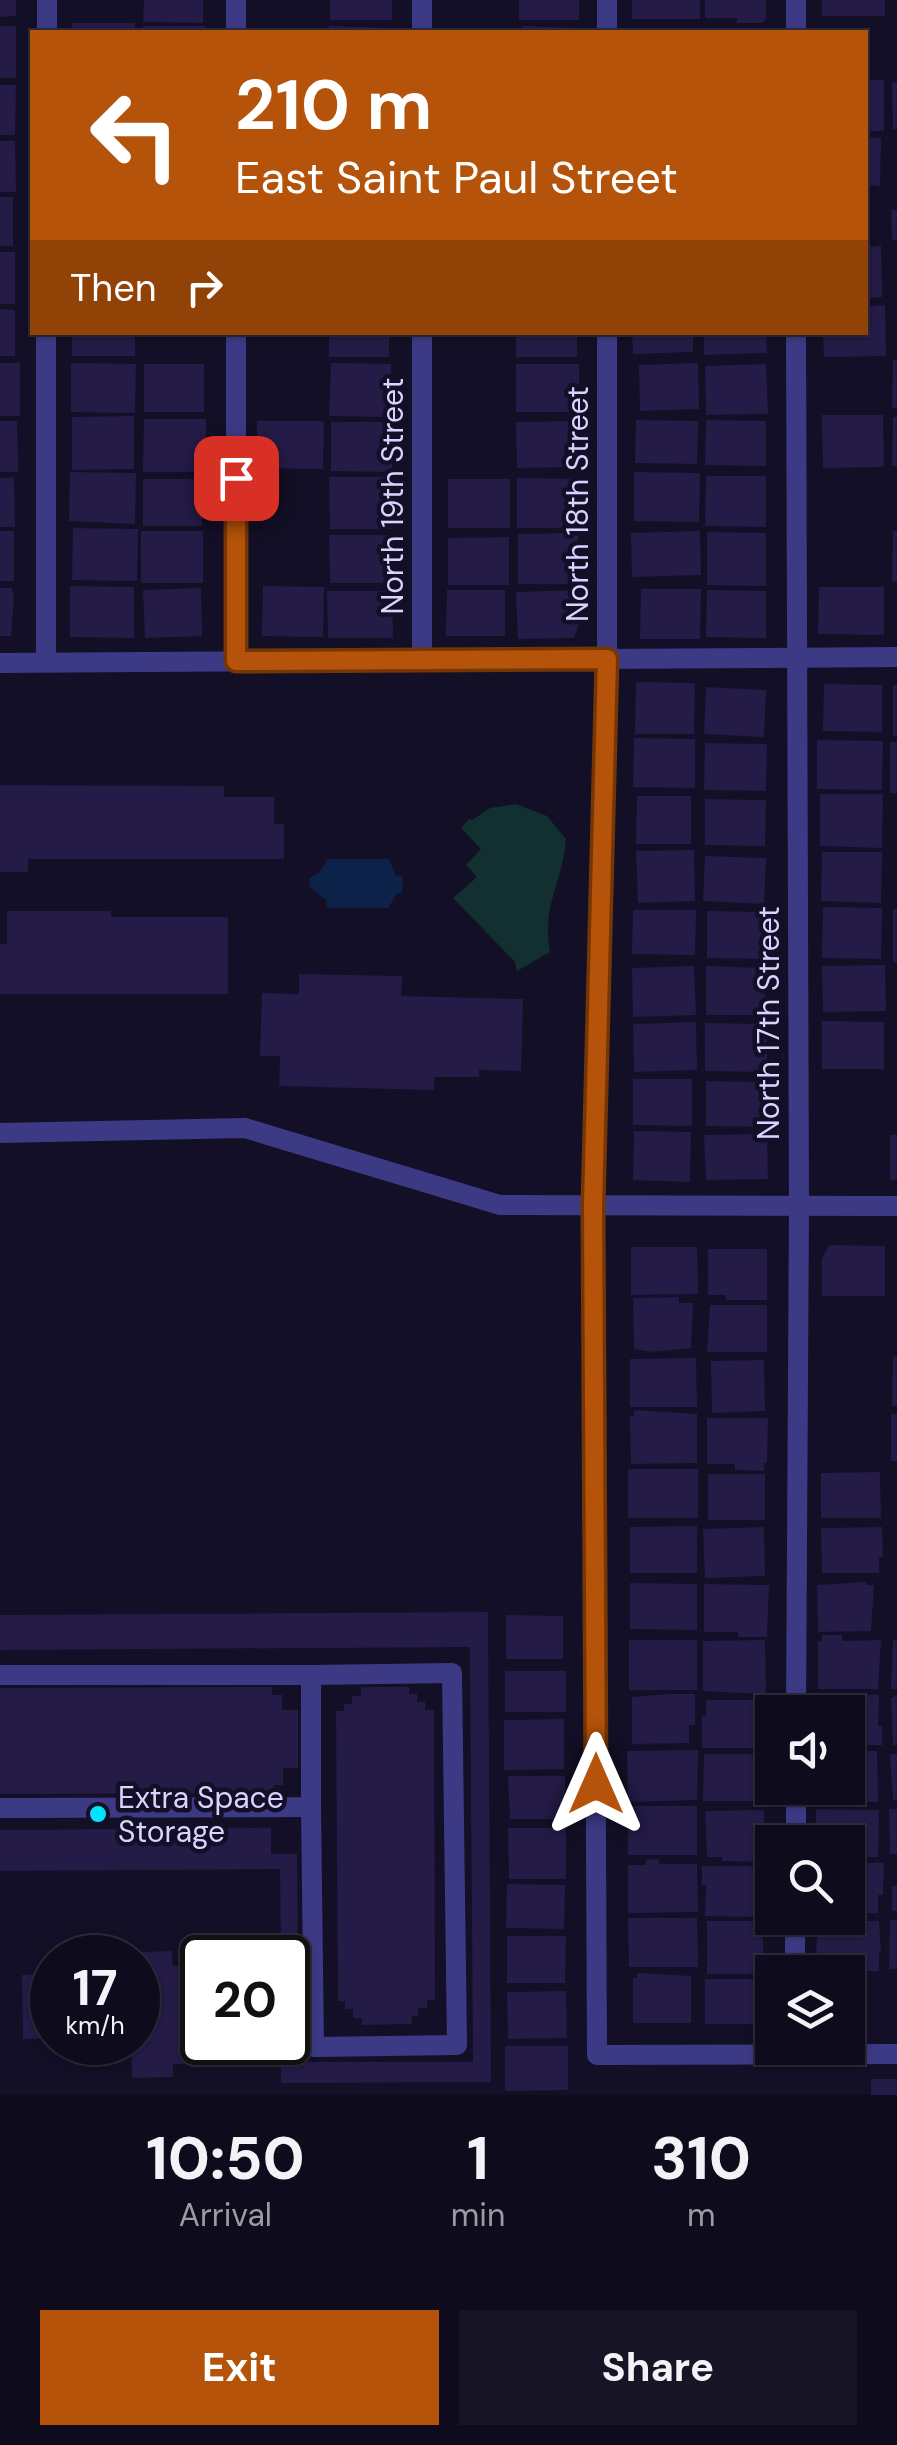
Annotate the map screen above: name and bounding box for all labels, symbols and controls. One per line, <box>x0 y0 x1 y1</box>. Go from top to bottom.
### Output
text: 210 m <box>235 60 432 151</box>
icon: left <box>70 70 200 200</box>
text: East Saint Paul Street <box>235 148 678 207</box>
icon: right <box>177 260 232 315</box>
text: Then <box>70 263 157 313</box>
street label: North 19th Street <box>373 378 412 614</box>
street label: North 18th Street <box>558 386 597 622</box>
pin <box>194 436 279 521</box>
icon: arrive <box>209 451 264 506</box>
street label: North 17th Street <box>749 906 788 1140</box>
map controls <box>755 1695 865 2065</box>
button: sound <box>755 1695 865 1805</box>
position arrow <box>544 1732 648 1836</box>
place label: Extra Space Storage <box>118 1778 284 1851</box>
marker: Extra Space Storage <box>87 1803 109 1825</box>
button: search <box>755 1825 865 1935</box>
speed limit sign: 20 <box>180 1935 310 2065</box>
text: 17 <box>72 1955 118 2021</box>
button: layers <box>755 1955 865 2065</box>
text: km/h <box>65 2009 125 2042</box>
text: 10:50 <box>146 2119 305 2198</box>
text: 1 <box>467 2119 489 2198</box>
text: 310 <box>651 2119 751 2198</box>
text: Arrival <box>179 2194 272 2236</box>
text: min <box>451 2194 505 2236</box>
text: m <box>687 2194 715 2236</box>
button: Exit <box>40 2310 439 2425</box>
button: Share <box>459 2310 857 2425</box>

